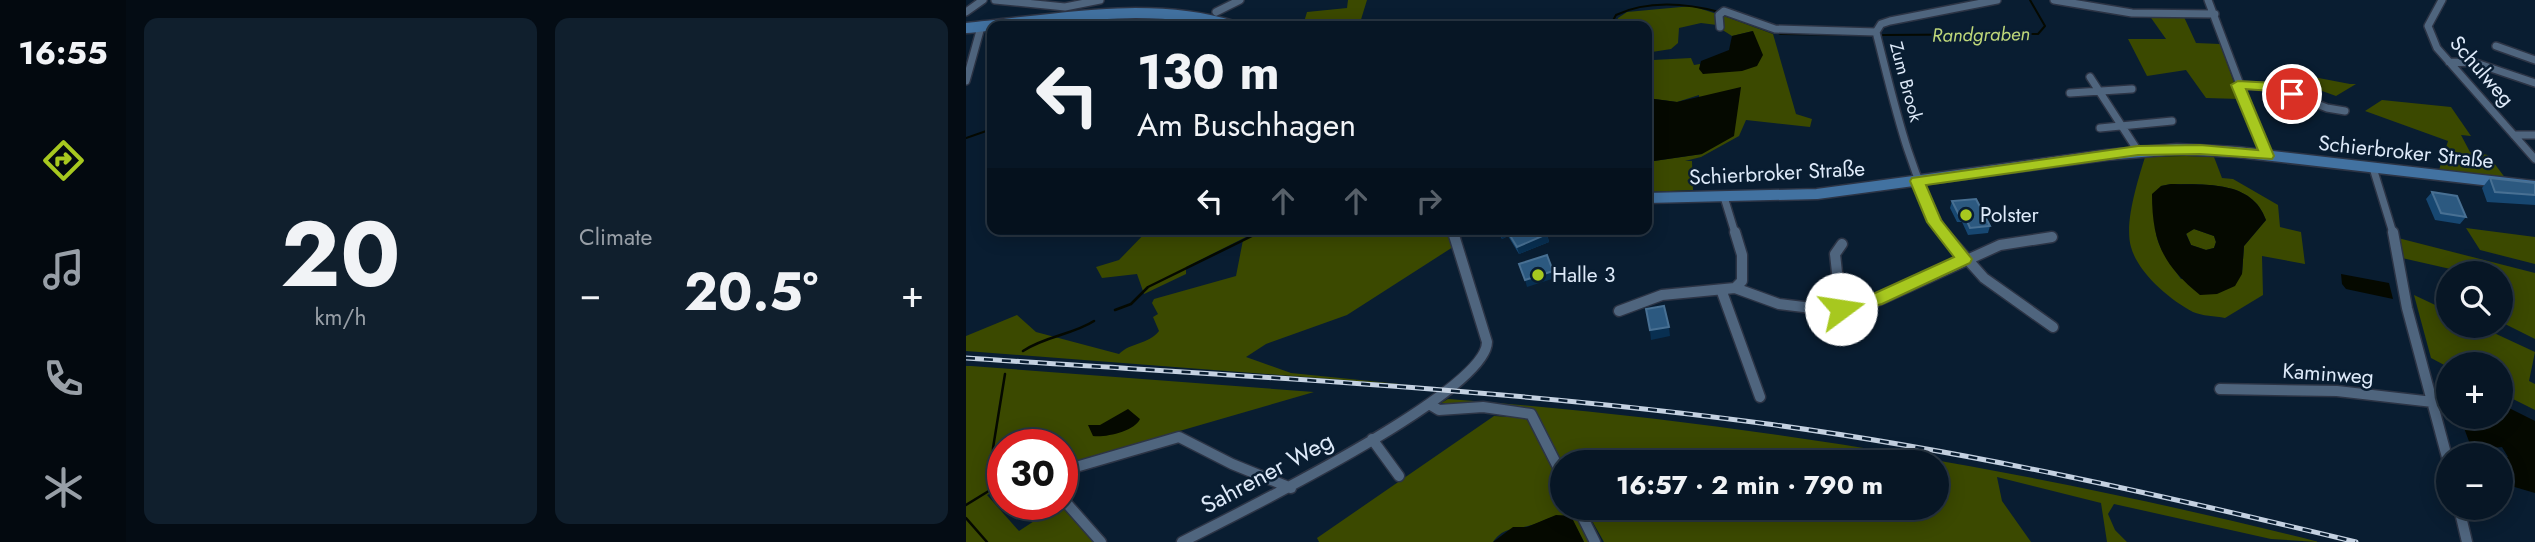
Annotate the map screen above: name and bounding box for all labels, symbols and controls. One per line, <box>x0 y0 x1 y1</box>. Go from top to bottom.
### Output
water label: Randgraben <box>1932 20 2030 49</box>
street label: Schulweg <box>2443 29 2521 113</box>
text: 16:55 <box>18 30 108 76</box>
text: 130 m <box>1137 37 1280 107</box>
street label: Zum Brook <box>1883 39 1929 125</box>
icon: left <box>1022 49 1113 140</box>
pin <box>2262 64 2322 124</box>
icon: arrive <box>2273 75 2311 113</box>
text: Am Buschhagen <box>1137 102 1356 148</box>
street label: Schierbroker Straße <box>2317 128 2495 176</box>
icon: directions <box>39 136 88 185</box>
street label: Schierbroker Straße <box>1688 153 1866 193</box>
icon: left <box>1191 182 1229 220</box>
icon: ahead <box>1264 182 1302 220</box>
icon: ahead <box>1337 182 1375 220</box>
icon: right <box>1410 182 1448 220</box>
text: 20 <box>281 189 400 320</box>
place label: Polster <box>1980 200 2039 230</box>
marker: Polster <box>1958 207 1974 223</box>
text: Climate <box>579 220 652 254</box>
icon: music <box>39 245 88 294</box>
text: 20.5° <box>684 254 818 330</box>
place label: Halle 3 <box>1552 260 1615 290</box>
map controls <box>2436 261 2513 520</box>
button: search <box>2436 261 2513 338</box>
text: − <box>579 266 601 321</box>
text: + <box>901 266 924 321</box>
marker: Halle 3 <box>1530 267 1546 283</box>
position arrow <box>1804 272 1878 346</box>
text: km/h <box>315 300 366 334</box>
button: + <box>2436 352 2513 429</box>
icon: phone <box>39 354 88 403</box>
street label: Kaminweg <box>2281 356 2375 392</box>
street label: Sahrener Weg <box>1194 423 1339 522</box>
speed limit sign: 30 <box>987 429 1078 520</box>
button: − <box>2436 443 2513 520</box>
icon: climate <box>39 463 88 512</box>
text: 16:57 · 2 min · 790 m <box>1616 466 1883 504</box>

